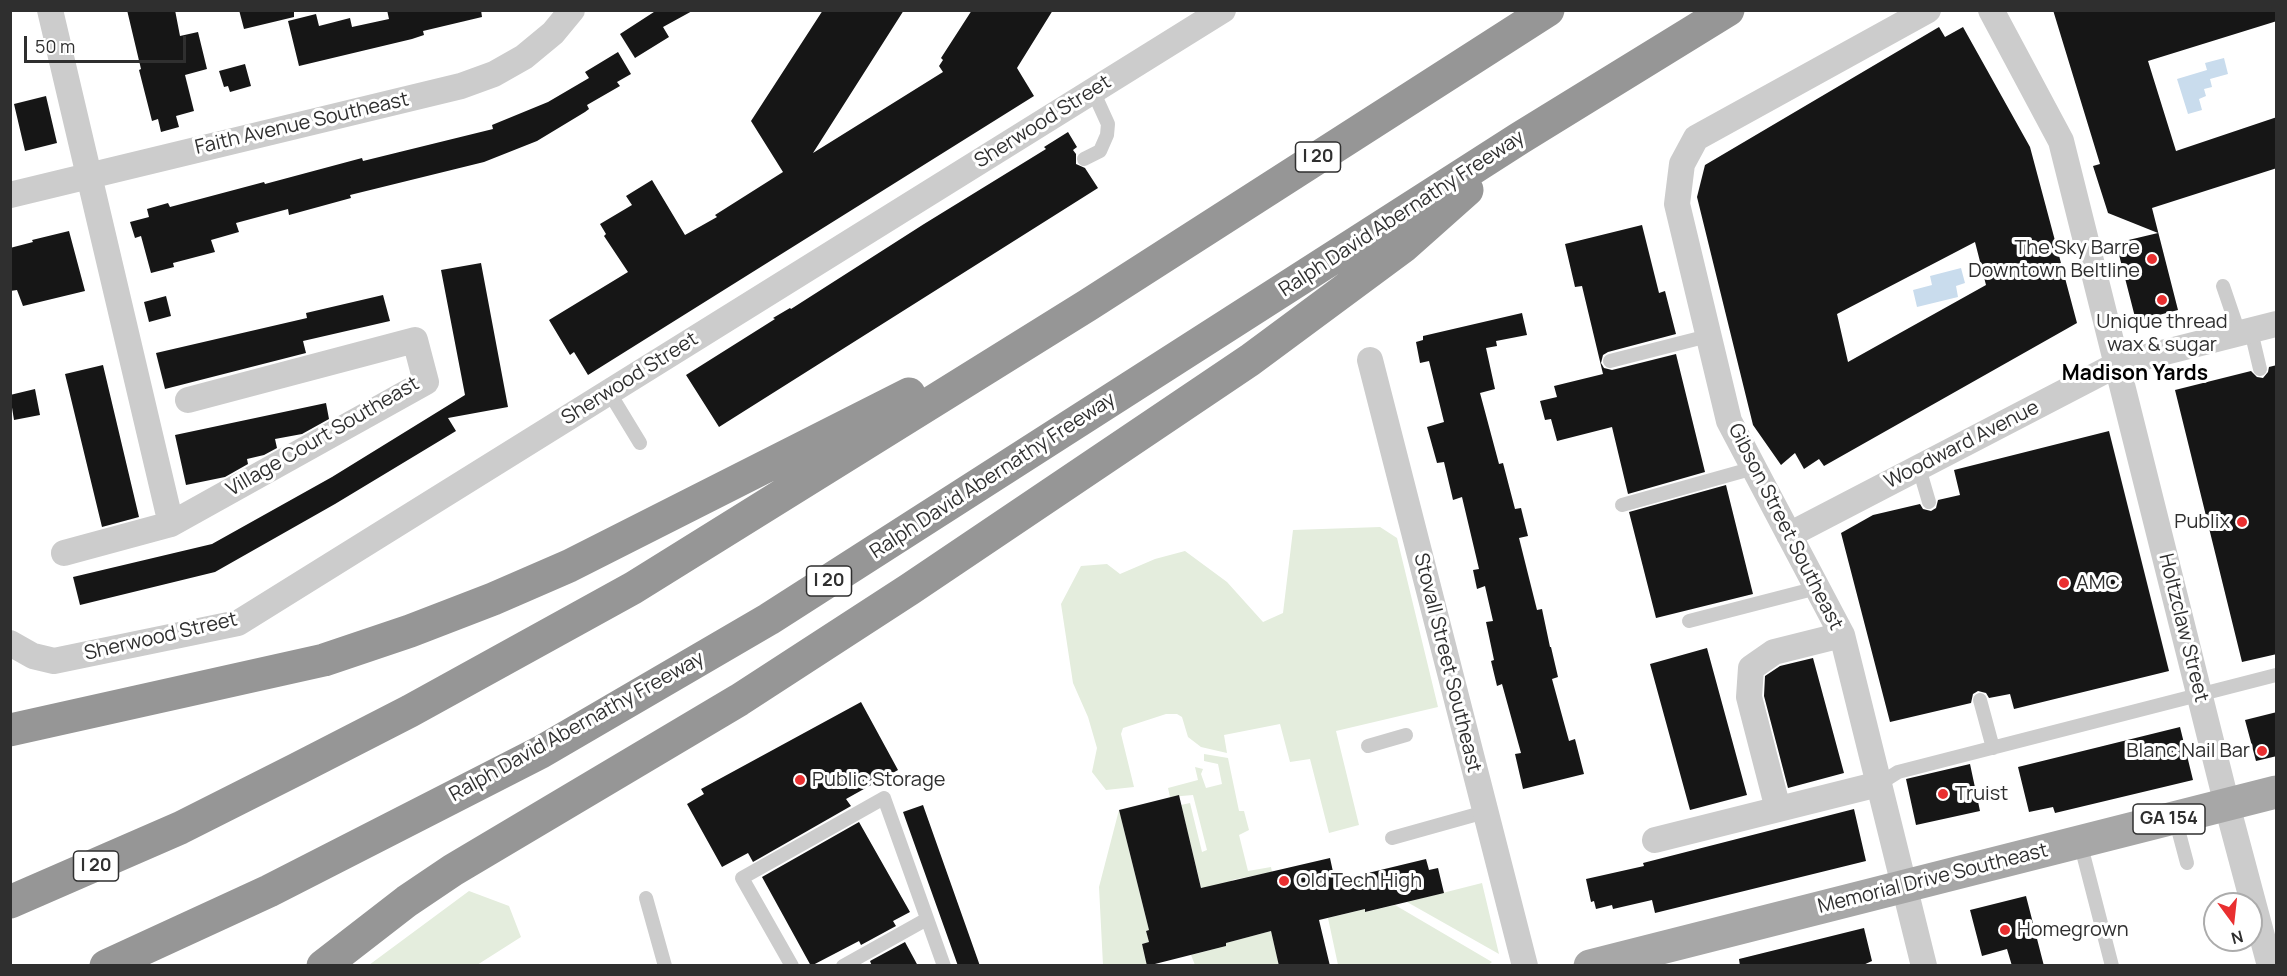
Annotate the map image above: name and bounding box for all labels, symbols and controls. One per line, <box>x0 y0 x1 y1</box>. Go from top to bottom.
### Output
scale bar <box>27 24 189 62</box>
text: 50 m <box>35 34 75 58</box>
street label: Sherwood Street <box>970 70 1116 174</box>
street label: Faith Avenue Southeast <box>193 88 411 160</box>
street label: Ralph David Abernathy Freeway <box>1275 126 1529 302</box>
road number: I 20 <box>1296 142 1340 172</box>
place label: The Sky Barre Downtown Beltline <box>1968 236 2140 283</box>
marker: The Sky Barre Downtown Beltline <box>2145 252 2159 266</box>
marker: Unique thread wax & sugar <box>2155 293 2169 307</box>
place label: Unique thread wax & sugar <box>2096 310 2228 357</box>
street label: Sherwood Street <box>557 327 703 431</box>
district label: Madison Yards <box>2062 361 2208 387</box>
street label: Village Court Southeast <box>222 372 424 502</box>
street label: Ralph David Abernathy Freeway <box>866 388 1120 564</box>
street label: Woodward Avenue <box>1881 396 2043 494</box>
street label: Gibson Street Southeast <box>1722 420 1848 634</box>
place label: Publix <box>2174 510 2230 534</box>
marker: Publix <box>2235 515 2249 529</box>
street label: Stovall Street Southeast <box>1408 551 1486 775</box>
street label: Holtzclaw Street <box>2153 551 2213 705</box>
road number: I 20 <box>806 566 852 596</box>
place label: AMC <box>2076 571 2120 595</box>
marker: AMC <box>2057 576 2071 590</box>
street label: Sherwood Street <box>82 608 240 666</box>
street label: Ralph David Abernathy Freeway <box>445 647 709 807</box>
place label: Blanc Nail Bar <box>2126 739 2250 763</box>
marker: Blanc Nail Bar <box>2255 744 2269 758</box>
place label: Public Storage <box>812 768 945 792</box>
marker: Public Storage <box>793 773 807 787</box>
place label: Truist <box>1955 782 2008 806</box>
marker: Truist <box>1936 787 1950 801</box>
road number: GA 154 <box>2133 804 2205 834</box>
street label: Memorial Drive Southeast <box>1815 839 2051 919</box>
road number: I 20 <box>74 851 118 881</box>
place label: Old Tech High <box>1296 869 1422 893</box>
marker: Old Tech High <box>1277 874 1291 888</box>
north arrow <box>2203 892 2263 952</box>
place label: Homegrown <box>2017 918 2129 942</box>
marker: Homegrown <box>1998 923 2012 937</box>
text: N <box>2229 925 2246 950</box>

